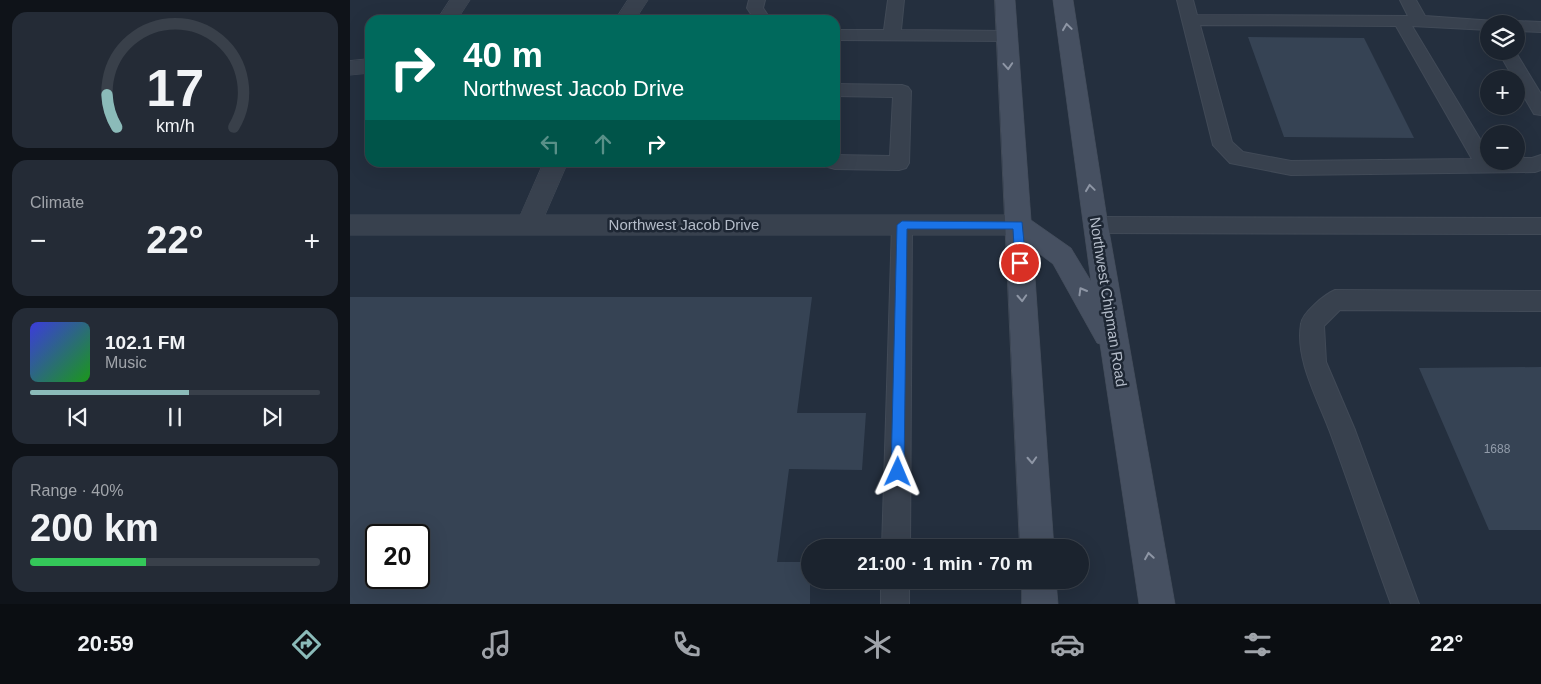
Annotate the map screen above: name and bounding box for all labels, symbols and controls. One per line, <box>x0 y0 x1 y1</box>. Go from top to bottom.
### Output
map controls <box>1480 15 1525 170</box>
button: layers <box>1480 15 1525 60</box>
one-way arrow <box>1062 23 1073 31</box>
icon: right <box>380 35 445 100</box>
text: 40 m <box>463 35 543 74</box>
text: 17 <box>146 59 204 117</box>
one-way arrow <box>1003 62 1014 70</box>
button: + <box>1480 70 1525 115</box>
text: Northwest Jacob Drive <box>463 76 684 101</box>
text: km/h <box>156 116 194 136</box>
button: − <box>1480 125 1525 170</box>
icon: left <box>536 130 564 158</box>
icon: ahead <box>589 130 617 158</box>
icon: right <box>642 130 670 158</box>
one-way arrow <box>1085 184 1096 192</box>
text: Climate <box>30 194 84 211</box>
street label: Northwest Jacob Drive <box>609 216 759 233</box>
street label: Northwest Chipman Road <box>1087 216 1130 388</box>
text: 22° <box>146 219 204 261</box>
text: − <box>30 225 46 256</box>
text: + <box>304 225 320 256</box>
pin <box>999 242 1041 284</box>
icon: arrive <box>1006 249 1034 277</box>
one-way arrow <box>1079 288 1089 297</box>
one-way arrow <box>1017 294 1028 302</box>
text: 102.1 FM <box>105 332 185 353</box>
text: Music <box>105 354 147 371</box>
icon: previous <box>64 403 92 431</box>
icon: pause <box>161 403 189 431</box>
icon: next <box>258 403 286 431</box>
house number: 1688 <box>1484 442 1511 456</box>
position arrow <box>871 445 923 497</box>
one-way arrow <box>1026 457 1037 465</box>
text: Range · 40% <box>30 482 123 499</box>
text: 200 km <box>30 507 159 549</box>
speed limit sign: 20 <box>365 524 430 589</box>
one-way arrow <box>1144 552 1155 560</box>
text: 21:00 · 1 min · 70 m <box>857 553 1033 574</box>
icon: directions <box>289 627 324 662</box>
icon: music <box>479 627 514 662</box>
icon: phone <box>669 627 704 662</box>
icon: climate <box>860 627 895 662</box>
icon: car <box>1050 627 1085 662</box>
icon: filters <box>1240 627 1275 662</box>
text: 20:59 <box>78 631 134 656</box>
text: 22° <box>1430 631 1463 656</box>

